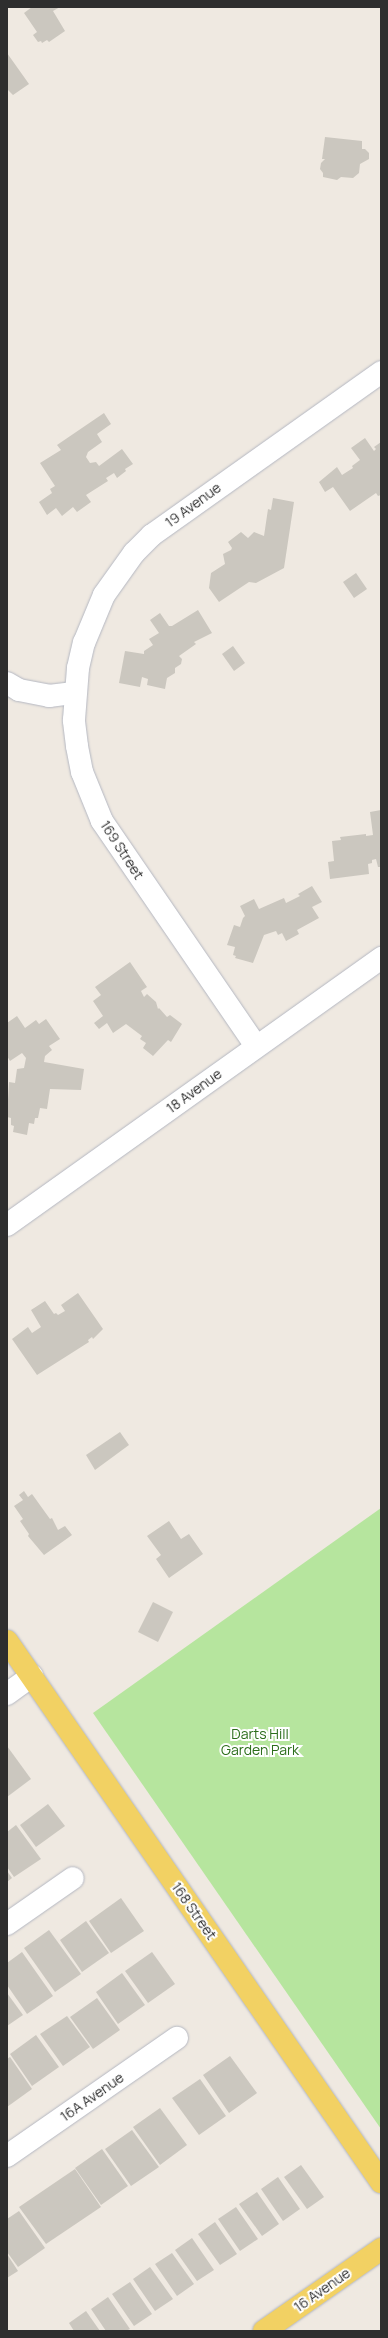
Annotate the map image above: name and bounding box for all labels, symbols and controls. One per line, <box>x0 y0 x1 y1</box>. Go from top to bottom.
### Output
street label: 19 Avenue <box>162 479 224 531</box>
street label: 169 Street <box>97 817 147 883</box>
street label: 18 Avenue <box>163 1065 225 1117</box>
park label: Darts Hill Garden Park <box>221 1726 299 1758</box>
street label: 168 Street <box>168 1879 220 1943</box>
street label: 16A Avenue <box>57 2069 127 2125</box>
street label: 16 Avenue <box>291 2265 353 2315</box>

